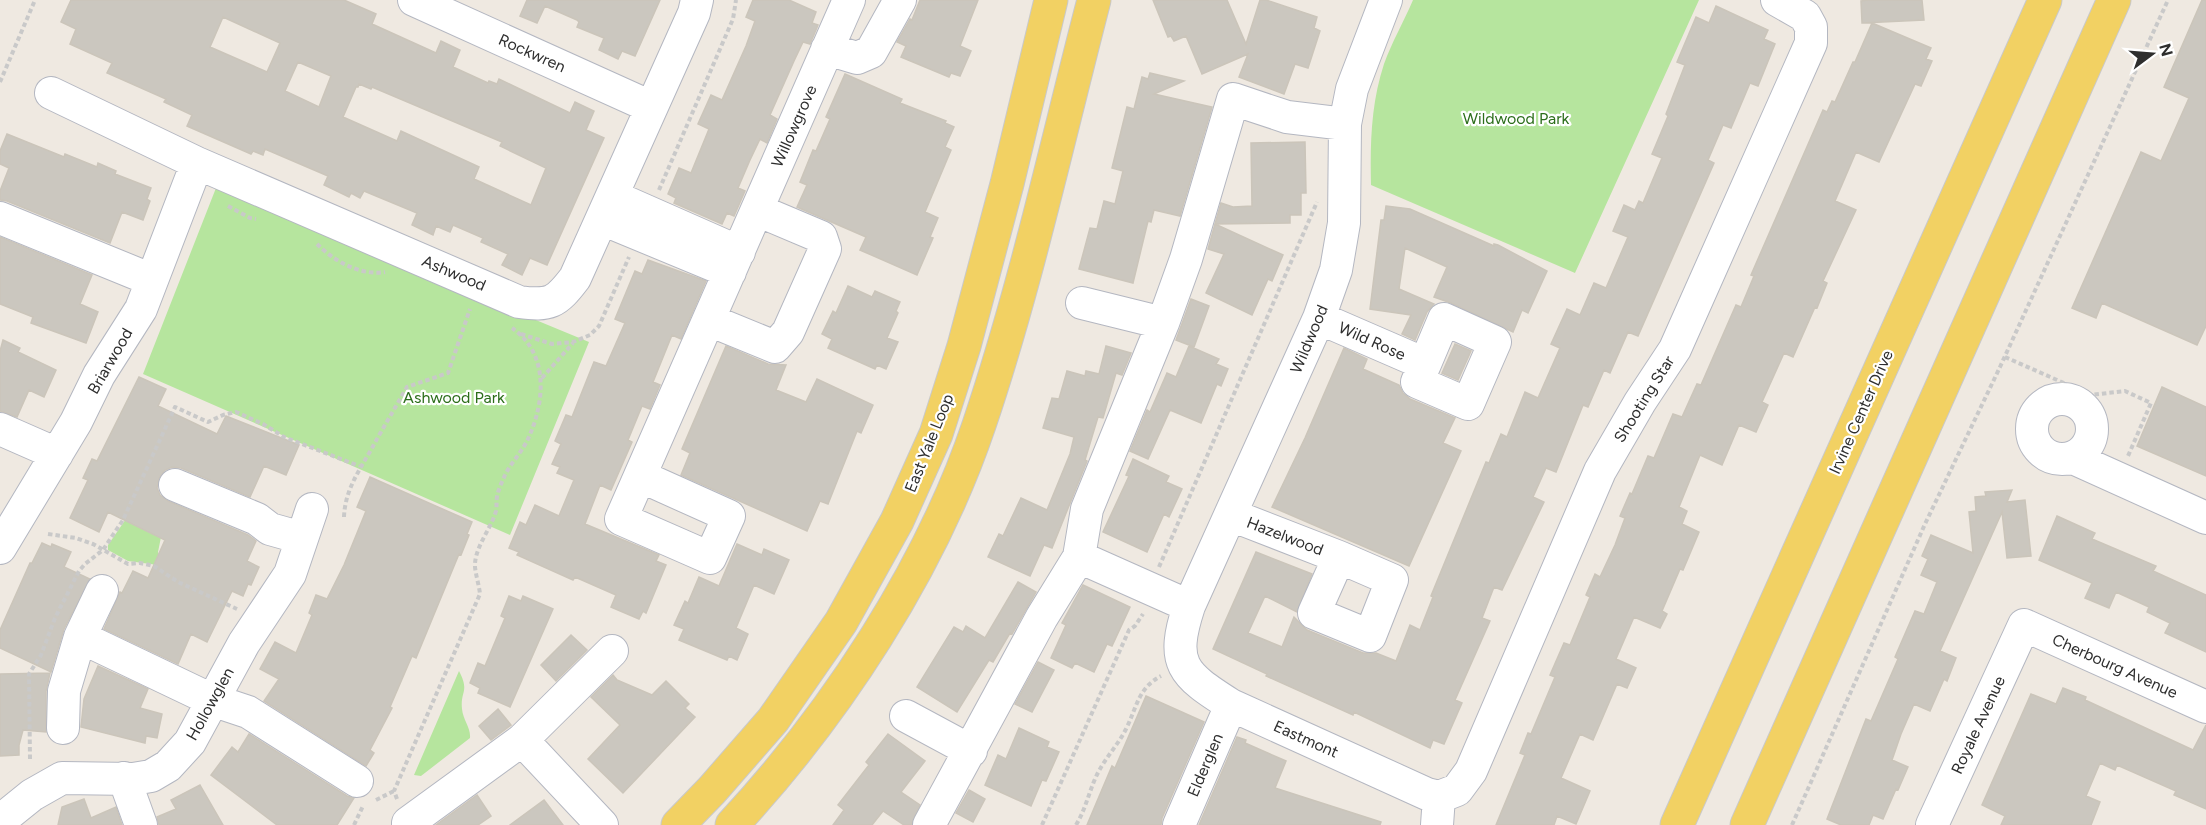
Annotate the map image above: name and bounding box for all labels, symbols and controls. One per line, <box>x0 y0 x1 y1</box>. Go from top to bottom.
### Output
north arrow <box>2122 24 2182 84</box>
street label: Rockwren <box>496 30 569 76</box>
text: N <box>2155 41 2177 59</box>
street label: Willowgrove <box>767 82 821 170</box>
park label: Wildwood Park <box>1463 109 1570 128</box>
street label: Ashwood <box>419 251 489 295</box>
street label: Wildwood <box>1286 302 1332 376</box>
street label: Wild Rose <box>1336 318 1409 364</box>
street label: Briarwood <box>84 325 136 397</box>
street label: Irvine Center Drive <box>1825 347 1897 477</box>
street label: Shooting Star <box>1610 352 1679 446</box>
park label: Ashwood Park <box>403 388 505 407</box>
street label: East Yale Loop <box>901 391 957 495</box>
street label: Hazelwood <box>1244 513 1326 559</box>
street label: Cherbourg Avenue <box>2049 630 2181 702</box>
street label: Hollowglen <box>182 664 238 744</box>
street label: Royale Avenue <box>1947 673 2009 777</box>
street label: Eastmont <box>1271 716 1341 762</box>
street label: Elderglen <box>1183 730 1227 800</box>

